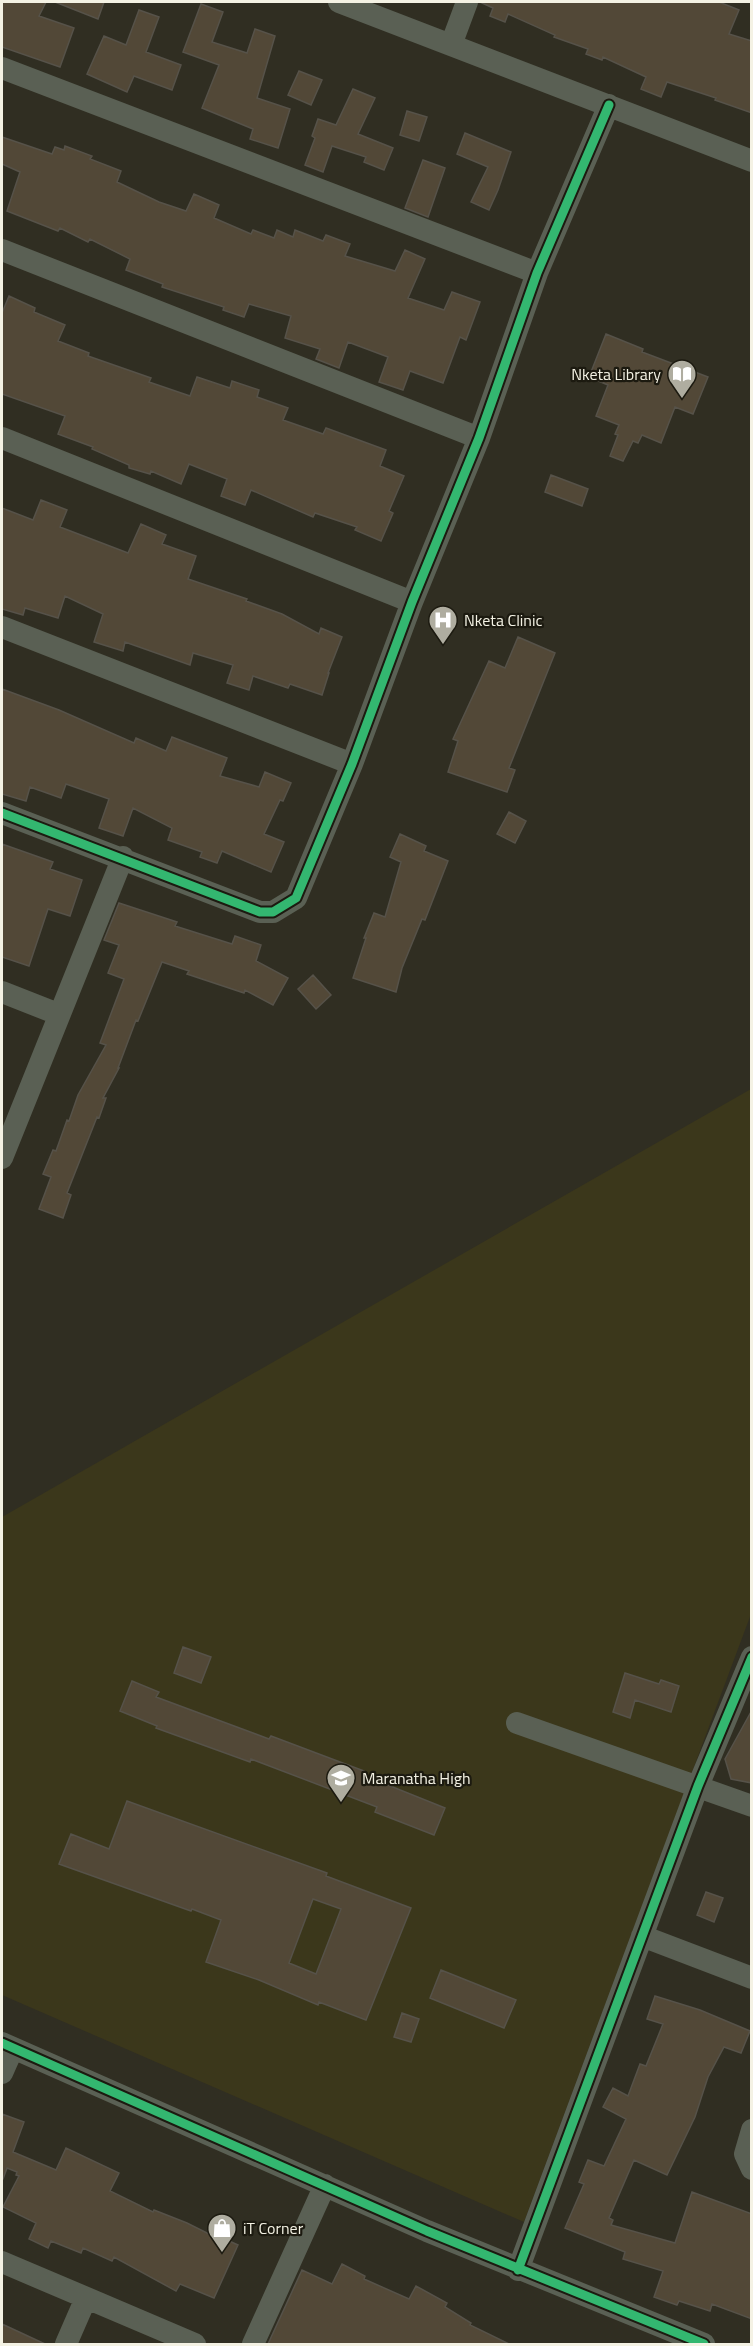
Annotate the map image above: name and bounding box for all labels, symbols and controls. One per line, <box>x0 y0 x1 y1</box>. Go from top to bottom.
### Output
library icon: Nketa Library <box>666 358 698 400</box>
place label: Nketa Library <box>571 362 661 386</box>
hospital icon: Nketa Clinic <box>427 604 459 646</box>
place label: Nketa Clinic <box>464 608 542 632</box>
school or university icon: Maranatha High <box>325 1762 357 1804</box>
place label: Maranatha High <box>362 1766 470 1790</box>
shop icon: iT Corner <box>206 2212 238 2254</box>
place label: iT Corner <box>243 2216 304 2240</box>

